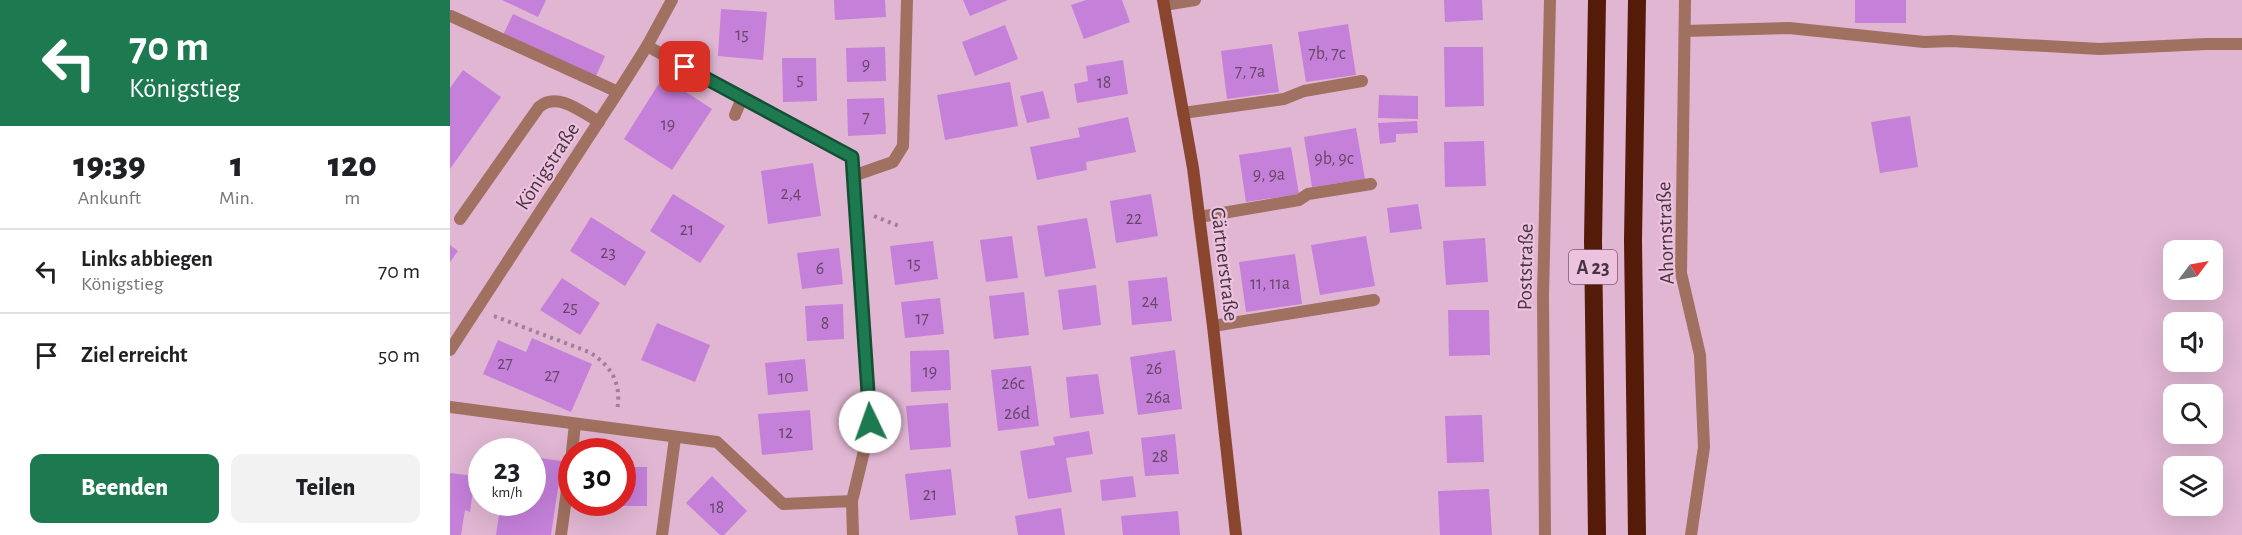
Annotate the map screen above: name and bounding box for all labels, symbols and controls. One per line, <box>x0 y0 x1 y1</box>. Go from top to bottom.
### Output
icon: left <box>30 24 108 102</box>
text: 70 m <box>129 26 209 68</box>
house number: 15 <box>735 26 749 44</box>
pin <box>659 41 710 92</box>
house number: 7b, 7c <box>1308 45 1346 63</box>
icon: arrive <box>668 50 701 83</box>
house number: 9 <box>862 56 870 74</box>
house number: 7, 7a <box>1235 63 1265 81</box>
house number: 5 <box>796 71 804 89</box>
house number: 18 <box>1097 74 1111 92</box>
text: Königstieg <box>129 75 240 102</box>
house number: 7 <box>862 109 870 127</box>
house number: 19 <box>661 116 675 134</box>
street label: Königstraße <box>512 119 583 214</box>
text: 19:39 <box>73 147 146 183</box>
text: 1 <box>230 147 243 183</box>
text: 120 <box>328 147 377 183</box>
house number: 9b, 9c <box>1314 150 1354 168</box>
house number: 9, 9a <box>1253 166 1285 184</box>
street label: Ahornstraße <box>1653 181 1678 285</box>
house number: 2,4 <box>781 185 802 203</box>
text: Ankunft <box>78 188 141 208</box>
text: Min. <box>219 188 254 208</box>
text: m <box>344 188 360 208</box>
street label: Gärtnerstraße <box>1207 206 1242 322</box>
house number: 22 <box>1126 210 1142 228</box>
house number: 21 <box>680 221 694 239</box>
street label: Poststraße <box>1514 223 1537 311</box>
north arrow <box>2163 240 2223 300</box>
map controls <box>2163 240 2223 516</box>
house number: 23 <box>600 244 616 262</box>
text: Links abbiegen <box>81 248 213 270</box>
road number: A 23 <box>1569 250 1617 284</box>
icon: left <box>30 255 63 288</box>
house number: 15 <box>907 255 921 273</box>
text: 70 m <box>378 260 420 282</box>
house number: 6 <box>816 260 824 278</box>
text: Königstieg <box>81 274 163 294</box>
house number: 11, 11a <box>1250 275 1290 293</box>
house number: 24 <box>1142 293 1159 311</box>
house number: 25 <box>562 299 578 317</box>
house number: 17 <box>915 310 929 328</box>
button: sound <box>2163 312 2223 372</box>
house number: 8 <box>821 315 829 333</box>
icon: arrive <box>30 339 63 372</box>
text: Ziel erreicht <box>81 344 188 366</box>
text: 50 m <box>378 344 420 366</box>
house number: 27 <box>497 355 513 373</box>
house number: 26 <box>1146 360 1162 378</box>
house number: 19 <box>923 363 937 381</box>
house number: 27 <box>544 367 560 385</box>
house number: 10 <box>778 369 794 387</box>
house number: 26c <box>1001 375 1025 393</box>
button: search <box>2163 384 2223 444</box>
house number: 26a <box>1146 389 1170 407</box>
position arrow <box>838 390 902 454</box>
house number: 26d <box>1004 405 1030 423</box>
house number: 12 <box>779 424 793 442</box>
speed limit sign: 30 <box>558 438 636 516</box>
house number: 28 <box>1152 448 1168 466</box>
button: Beenden <box>30 454 219 523</box>
button: Teilen <box>231 454 420 523</box>
text: 23 <box>493 455 521 485</box>
button: layers <box>2163 456 2223 516</box>
text: km/h <box>492 485 522 500</box>
house number: 21 <box>923 486 937 504</box>
house number: 18 <box>710 499 724 517</box>

